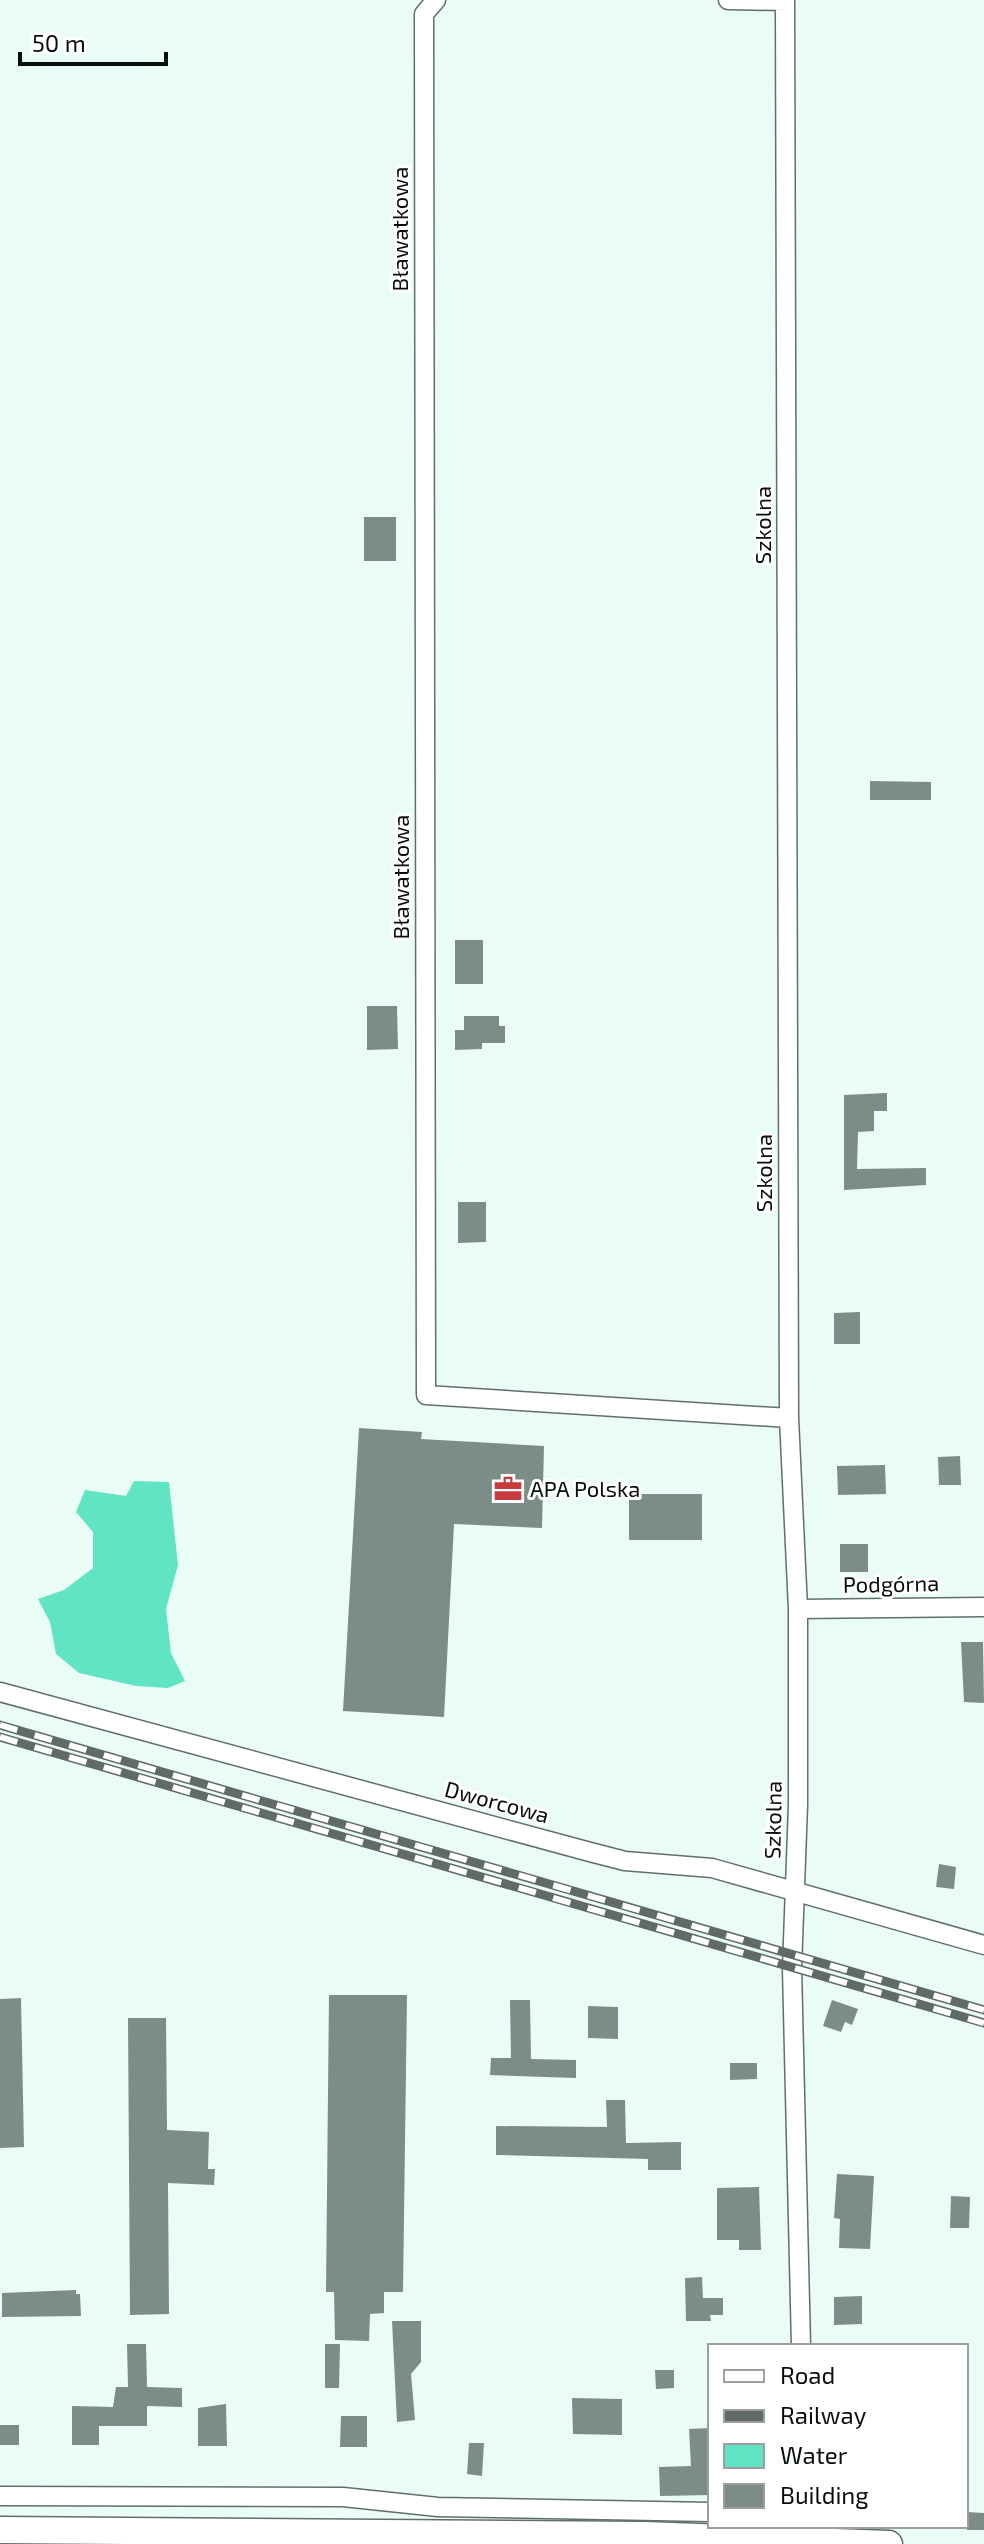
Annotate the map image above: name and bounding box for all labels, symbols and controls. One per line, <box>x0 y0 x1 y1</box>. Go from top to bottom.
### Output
scale bar <box>20 16 166 66</box>
text: 50 m <box>32 28 86 57</box>
street label: Bławatkowa <box>386 167 412 291</box>
street label: Szkolna <box>749 486 775 564</box>
street label: Bławatkowa <box>387 815 413 939</box>
street label: Szkolna <box>750 1134 776 1212</box>
office icon: APA Polska <box>493 1474 523 1504</box>
place label: APA Polska <box>530 1475 640 1501</box>
street label: Podgórna <box>843 1569 939 1597</box>
street label: Dworcowa <box>442 1775 552 1827</box>
street label: Szkolna <box>758 1781 786 1859</box>
legend <box>708 2344 968 2528</box>
text: Road <box>780 2360 835 2389</box>
text: Railway <box>780 2400 867 2429</box>
text: Water <box>780 2440 848 2469</box>
text: Building <box>780 2480 869 2509</box>

